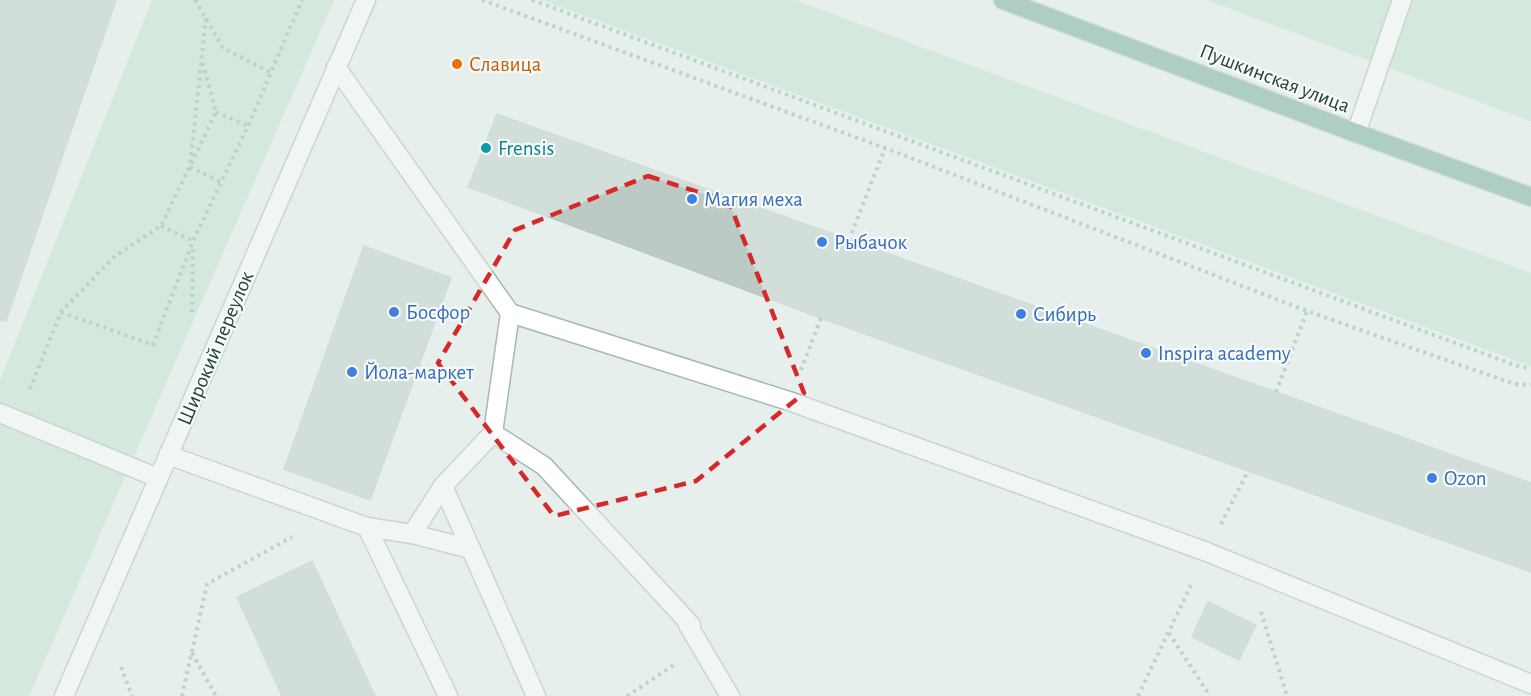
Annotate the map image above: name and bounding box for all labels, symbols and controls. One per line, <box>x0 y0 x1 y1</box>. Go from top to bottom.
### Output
street label: Пушкинская улица <box>1197 40 1353 117</box>
place label: Славица <box>469 54 542 75</box>
marker: Славица <box>450 57 464 71</box>
place label: Frensis <box>498 138 554 159</box>
marker: Frensis <box>479 141 493 155</box>
place label: Магия меха <box>704 189 803 210</box>
marker: Магия меха <box>685 192 699 206</box>
place label: Рыбачок <box>834 232 907 253</box>
marker: Рыбачок <box>815 235 829 249</box>
street label: Широкий переулок <box>174 268 258 428</box>
place label: Босфор <box>406 302 470 323</box>
place label: Сибирь <box>1033 304 1096 325</box>
marker: Босфор <box>387 305 401 319</box>
marker: Сибирь <box>1014 307 1028 321</box>
place label: Inspira academy <box>1158 343 1291 364</box>
marker: Inspira academy <box>1139 346 1153 360</box>
place label: Йола-маркет <box>364 361 474 383</box>
marker: Йола-маркет <box>345 365 359 379</box>
place label: Ozon <box>1444 468 1487 489</box>
marker: Ozon <box>1425 471 1439 485</box>

